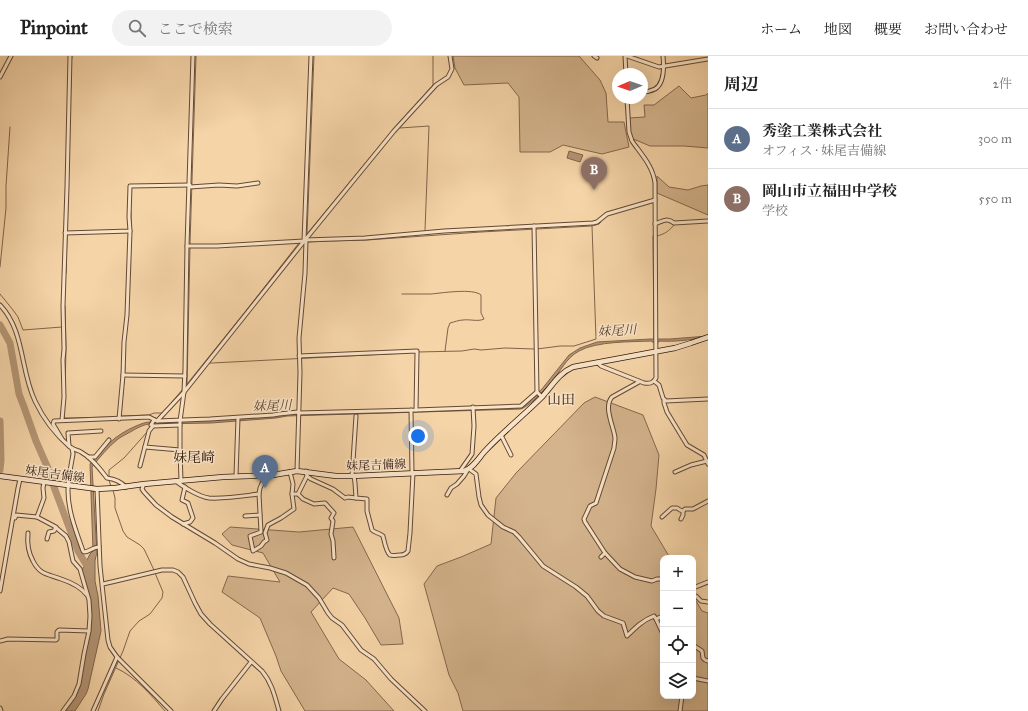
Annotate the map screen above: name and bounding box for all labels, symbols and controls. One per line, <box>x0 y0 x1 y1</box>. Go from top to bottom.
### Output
search box <box>112 10 392 46</box>
text: Pinpoint <box>20 16 88 39</box>
icon: search <box>126 17 148 39</box>
text: ここで検索 <box>158 20 233 38</box>
text: ホーム <box>760 21 802 38</box>
text: 地図 <box>824 21 852 38</box>
text: 概要 <box>874 21 902 38</box>
text: お問い合わせ <box>924 21 1008 38</box>
north arrow <box>612 68 648 104</box>
text: 周辺 <box>724 74 758 95</box>
text: 2件 <box>993 76 1012 92</box>
text: 秀塗工業株式会社 <box>762 122 882 140</box>
text: A <box>733 131 741 147</box>
text: 300 m <box>978 131 1012 147</box>
text: オフィス · 妹尾吉備線 <box>762 143 886 159</box>
pin: B <box>581 157 607 190</box>
text: 岡山市立福田中学校 <box>762 182 897 200</box>
text: B <box>733 191 741 207</box>
text: 550 m <box>979 191 1012 207</box>
text: 学校 <box>762 203 788 219</box>
water label: 妹尾川 <box>597 322 639 340</box>
district label: 山田 <box>547 391 575 408</box>
water label: 妹尾川 <box>252 397 294 415</box>
your location <box>408 426 428 446</box>
district label: 妹尾崎 <box>173 449 215 466</box>
pin: A <box>252 455 278 488</box>
street label: 妹尾吉備線 <box>346 457 406 473</box>
street label: 妹尾吉備線 <box>24 463 86 485</box>
map controls <box>660 555 696 699</box>
button: + <box>660 555 696 591</box>
button: − <box>660 591 696 627</box>
button: locate <box>660 627 696 663</box>
button: layers <box>660 663 696 699</box>

